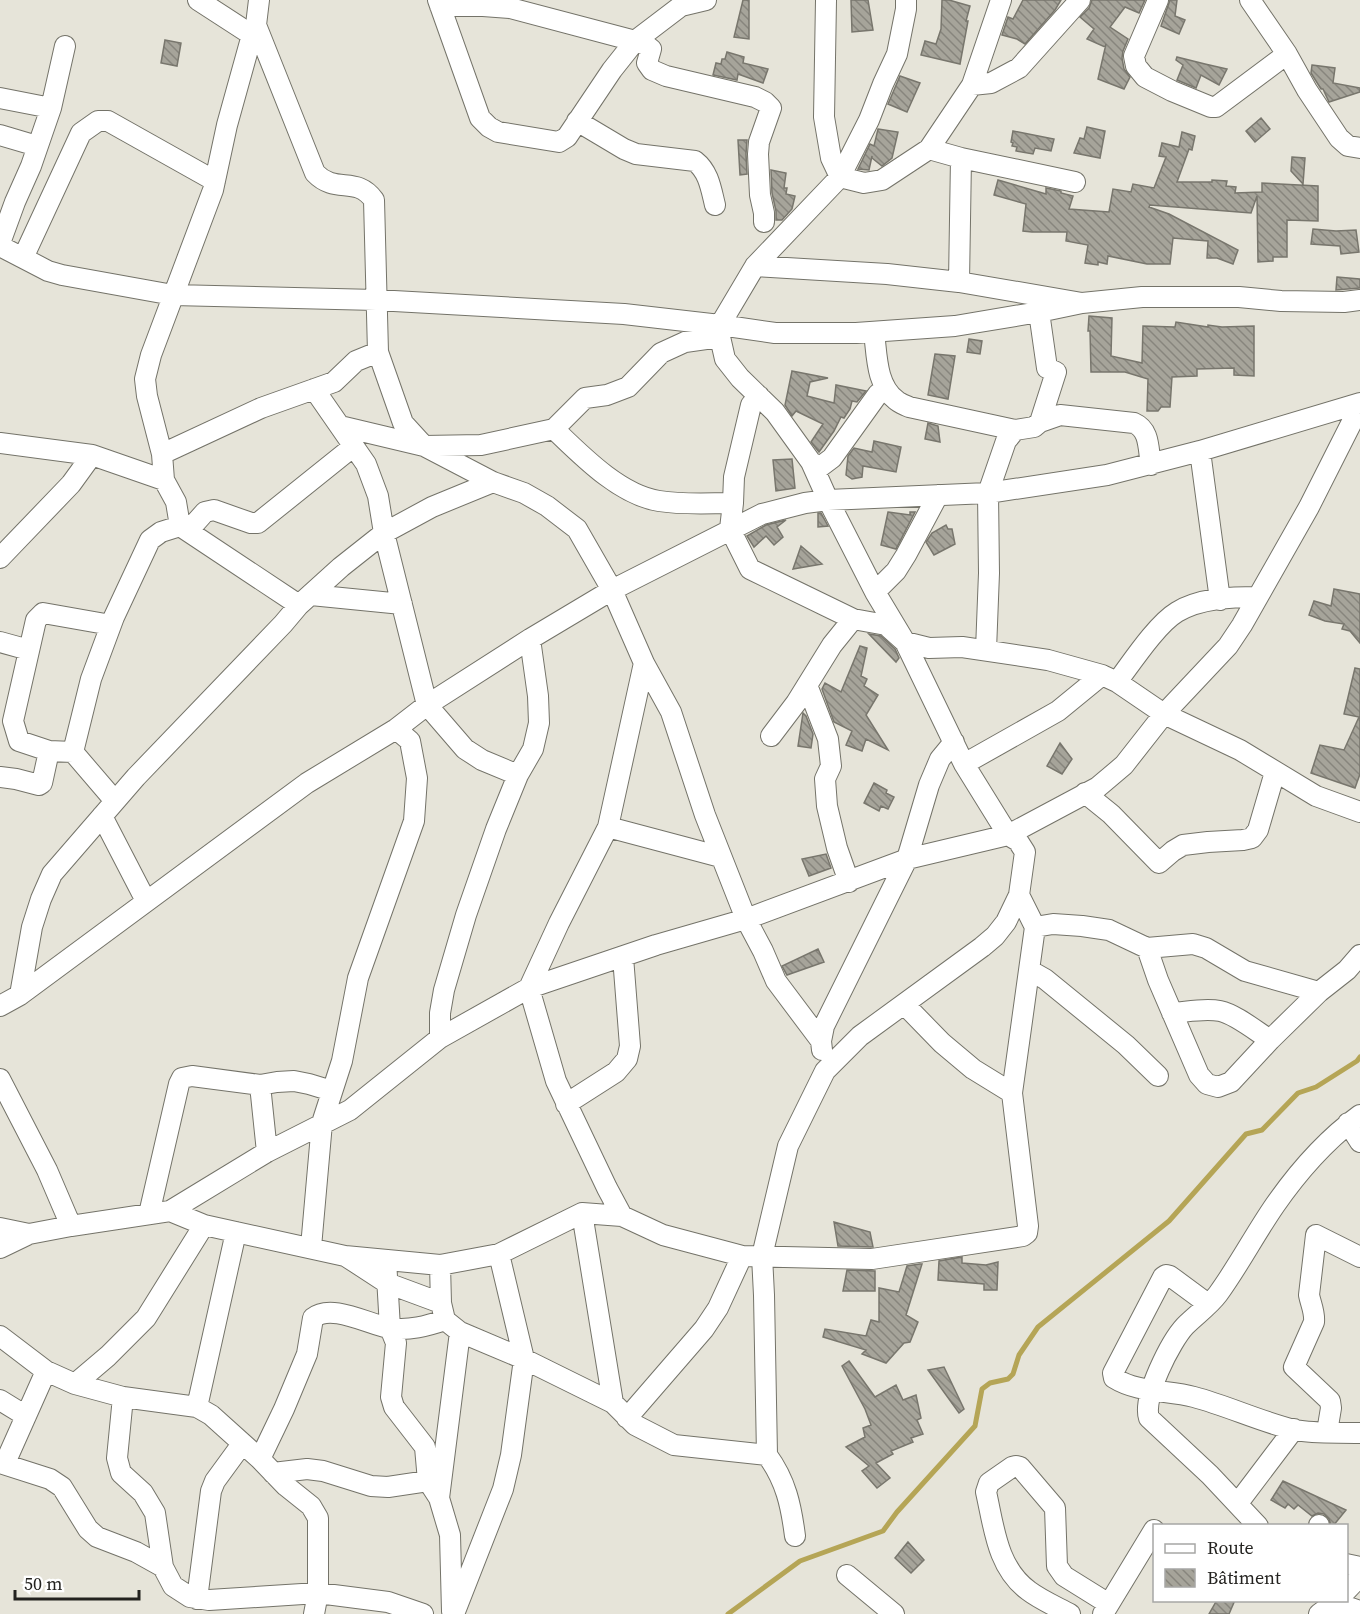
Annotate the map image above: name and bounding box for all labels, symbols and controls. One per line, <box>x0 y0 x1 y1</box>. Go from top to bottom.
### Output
legend <box>1153 1524 1348 1602</box>
text: Route <box>1207 1535 1254 1560</box>
scale bar <box>15 1563 140 1601</box>
text: Bâtiment <box>1207 1565 1281 1590</box>
text: 50 m <box>24 1571 62 1596</box>

